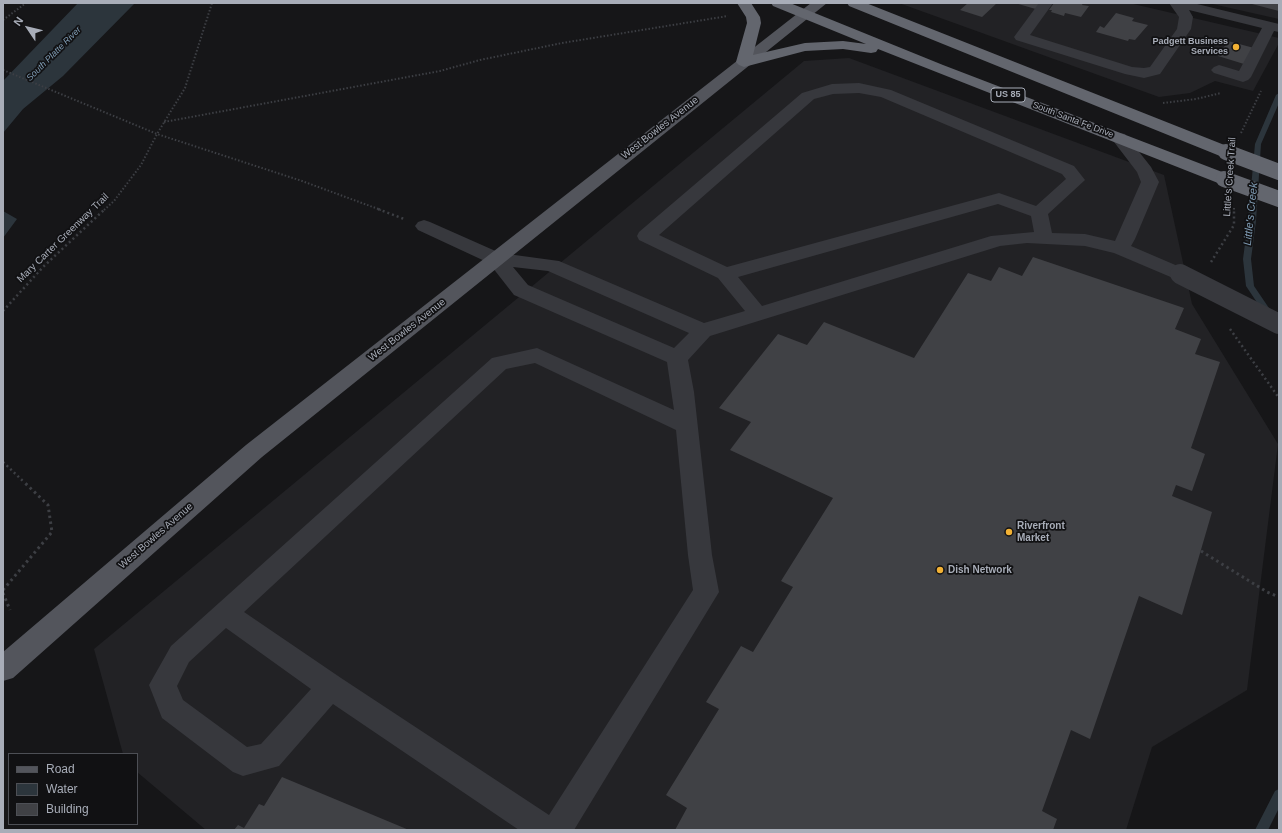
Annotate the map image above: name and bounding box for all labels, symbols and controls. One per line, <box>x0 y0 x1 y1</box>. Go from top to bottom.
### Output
north arrow <box>8 8 48 48</box>
text: N <box>11 14 25 28</box>
water label: South Platte River <box>25 25 83 83</box>
place label: Padgett Business Services <box>1152 37 1228 58</box>
marker: Padgett Business Services <box>1231 42 1241 52</box>
road number: US 85 <box>991 88 1025 102</box>
street label: West Bowles Avenue <box>619 94 701 162</box>
street label: South Santa Fe Drive <box>1031 100 1115 140</box>
street label: Little's Creek Trail <box>1221 137 1239 217</box>
water label: Little's Creek <box>1241 182 1261 246</box>
street label: Mary Carter Greenway Trail <box>15 191 111 285</box>
street label: West Bowles Avenue <box>366 296 448 364</box>
street label: West Bowles Avenue <box>117 501 195 571</box>
place label: Riverfront Market <box>1017 520 1065 544</box>
marker: Riverfront Market <box>1004 527 1014 537</box>
place label: Dish Network <box>948 564 1012 576</box>
marker: Dish Network <box>935 565 945 575</box>
legend <box>8 753 138 825</box>
text: Road <box>46 762 75 776</box>
text: Water <box>46 782 78 796</box>
text: Building <box>46 802 89 816</box>

